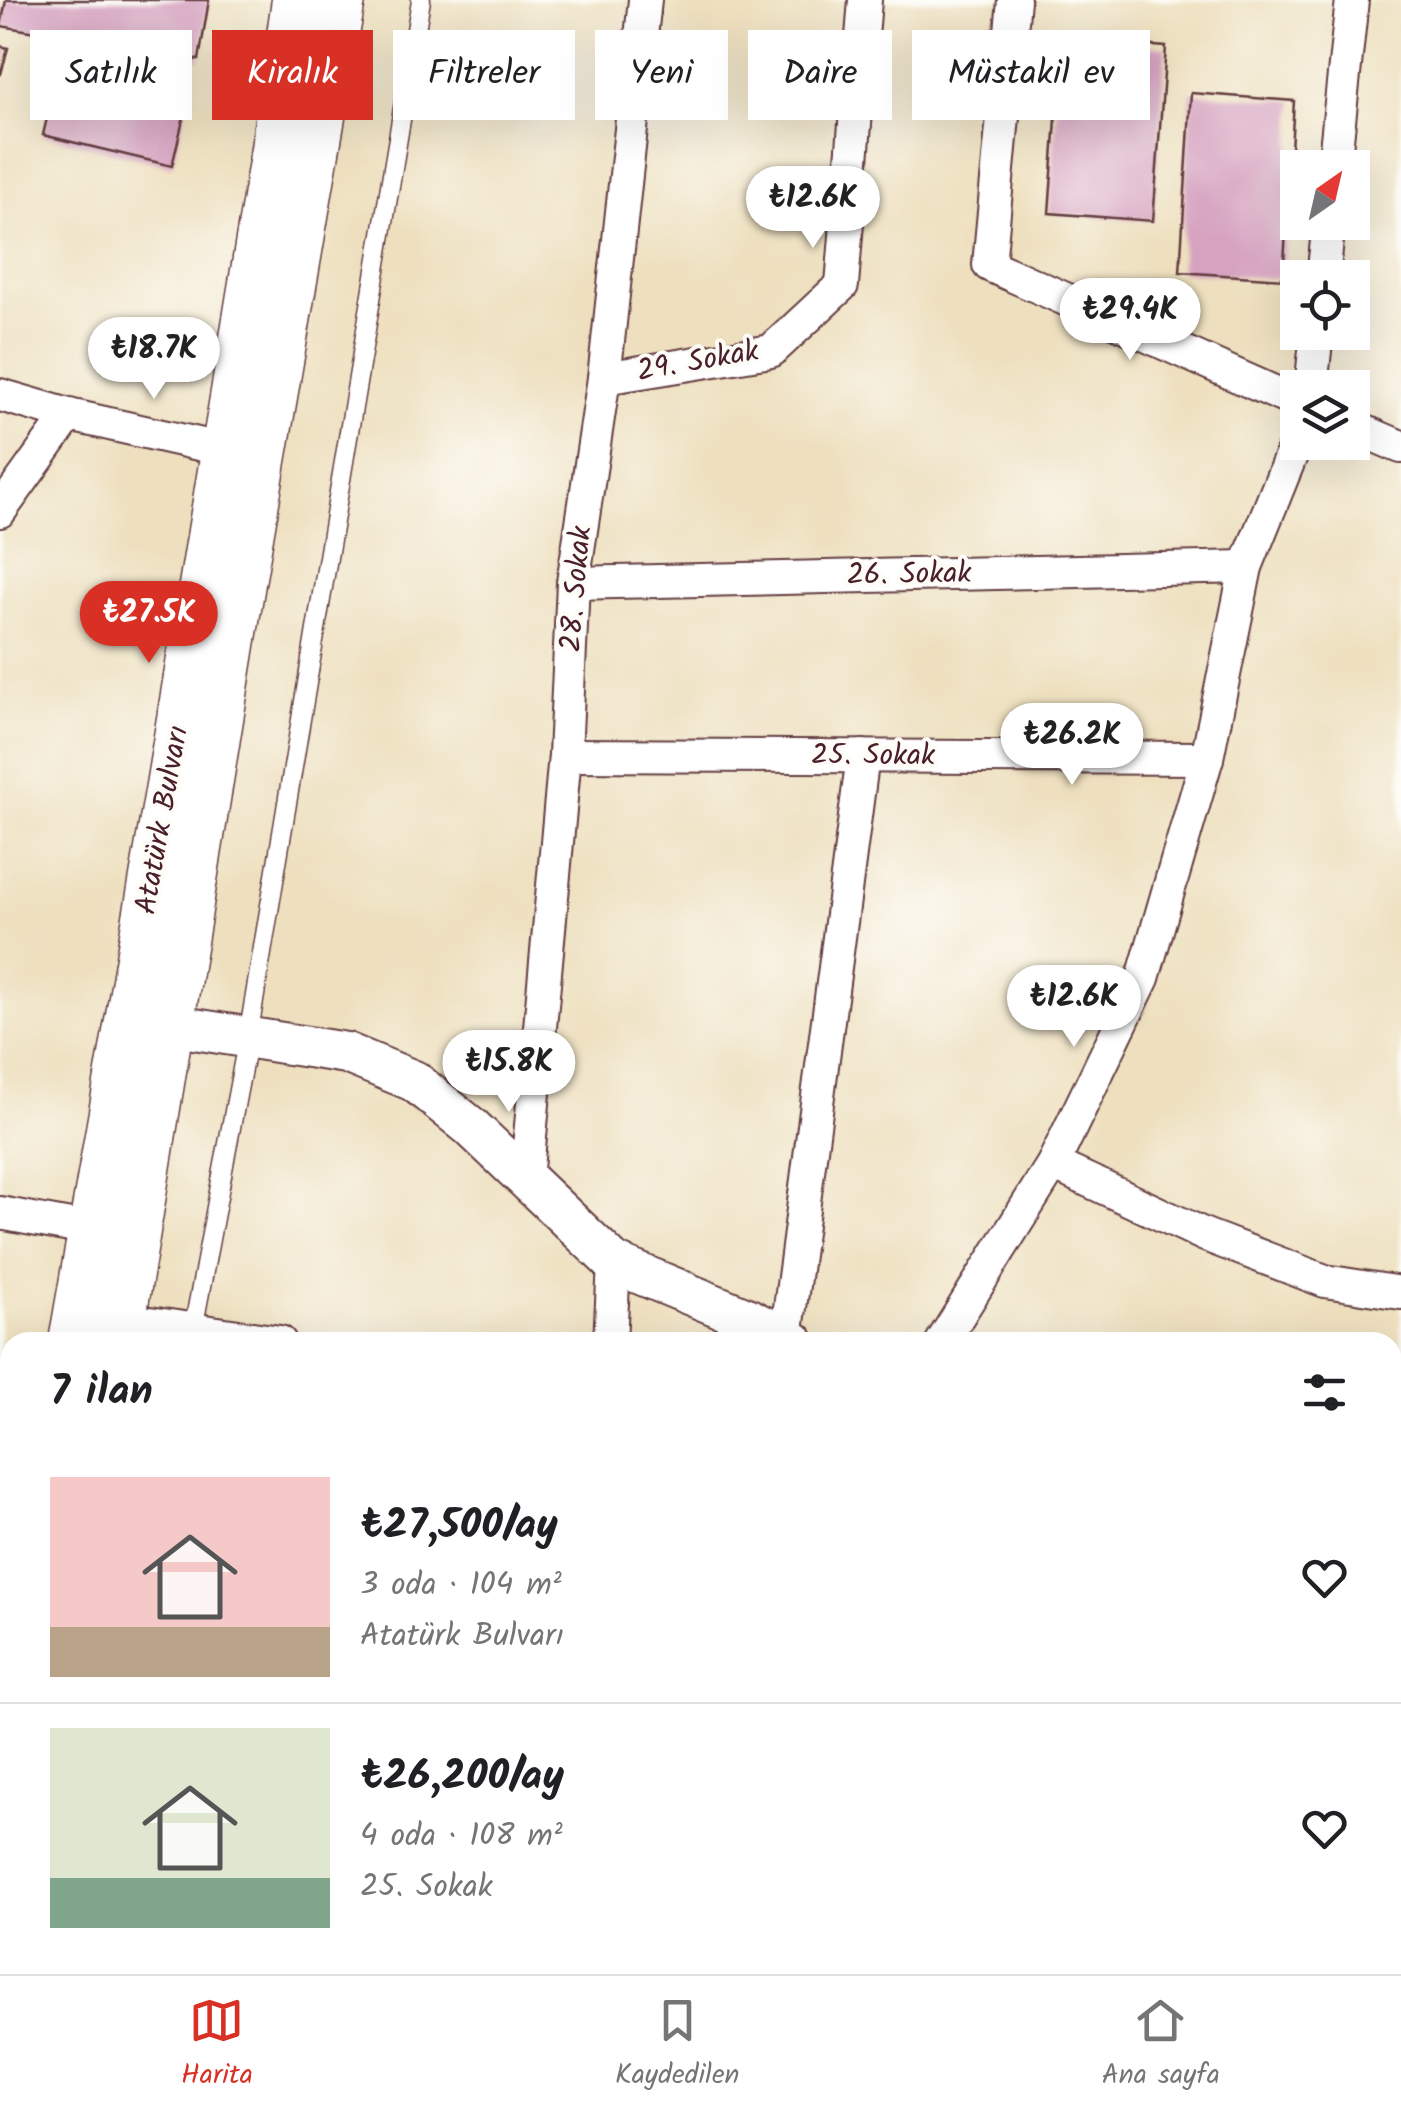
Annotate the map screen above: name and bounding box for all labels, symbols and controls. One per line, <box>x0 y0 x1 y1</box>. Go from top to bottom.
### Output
chip: Satılık <box>30 30 192 120</box>
chip: Kiralık <box>212 30 373 120</box>
chip: Filtreler <box>393 30 575 120</box>
chip: Yeni <box>595 30 728 120</box>
chip: Daire <box>748 30 892 120</box>
chip: Müstakil ev <box>912 30 1150 120</box>
north arrow <box>1280 150 1370 240</box>
map controls <box>1280 150 1370 460</box>
pin: ₺12.6K <box>732 166 894 251</box>
text: ₺12.6K <box>768 173 858 224</box>
button: locate <box>1280 260 1370 350</box>
pin: ₺29.4K <box>1049 278 1211 363</box>
text: ₺29.4K <box>1082 285 1178 336</box>
pin: ₺18.7K <box>73 317 235 402</box>
text: ₺18.7K <box>110 324 198 375</box>
street label: 29. Sokak <box>633 328 764 396</box>
button: layers <box>1280 370 1370 460</box>
street label: 28. Sokak <box>548 523 606 654</box>
street label: 26. Sokak <box>846 550 973 600</box>
pin: ₺27.5K <box>68 581 230 666</box>
text: ₺27.5K <box>102 588 196 639</box>
pin: ₺26.2K <box>991 703 1153 788</box>
text: ₺26.2K <box>1022 710 1122 761</box>
street label: Atatürk Bulvarı <box>123 722 203 918</box>
street label: 25. Sokak <box>811 732 936 780</box>
pin: ₺12.6K <box>993 965 1155 1050</box>
text: ₺12.6K <box>1029 972 1119 1023</box>
pin: ₺15.8K <box>428 1030 590 1115</box>
text: ₺15.8K <box>464 1037 554 1088</box>
text: 7 ilan <box>50 1359 153 1426</box>
icon: filters <box>1297 1365 1352 1420</box>
text: ₺27,500/ay <box>360 1493 558 1560</box>
icon: home <box>130 1517 250 1637</box>
icon: heart <box>1297 1550 1352 1605</box>
text: 3 oda · 104 m² <box>360 1560 562 1611</box>
text: Atatürk Bulvarı <box>360 1611 564 1662</box>
text: ₺26,200/ay <box>360 1744 564 1811</box>
icon: home <box>130 1768 250 1888</box>
icon: heart <box>1297 1801 1352 1856</box>
text: 4 oda · 108 m² <box>360 1811 563 1862</box>
text: 25. Sokak <box>360 1862 493 1913</box>
tab: Harita <box>181 1993 253 2098</box>
tab: Kaydedilen <box>615 1993 740 2098</box>
tab: Ana sayfa <box>1102 1993 1220 2098</box>

